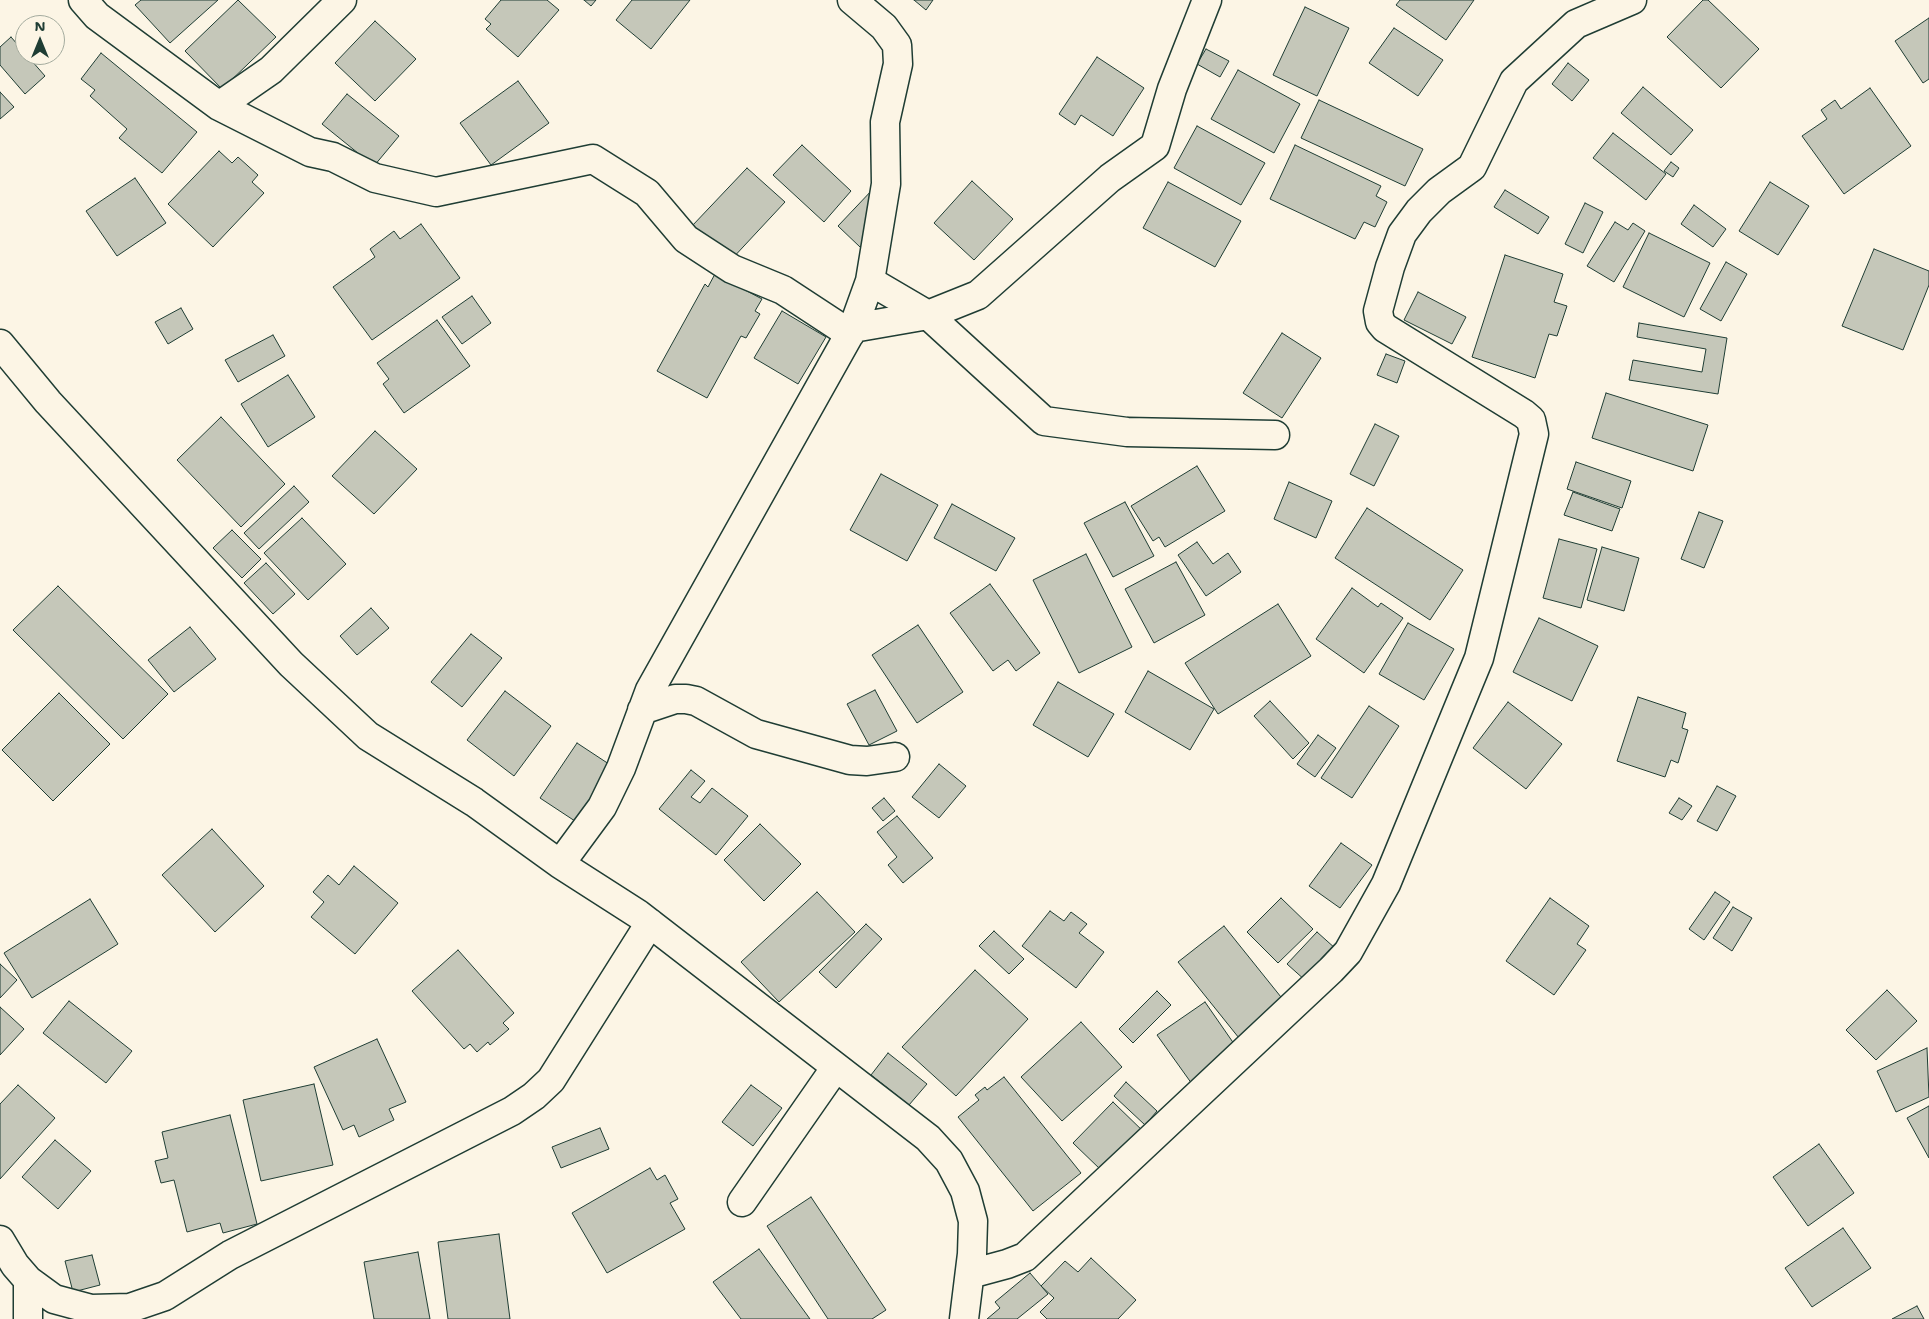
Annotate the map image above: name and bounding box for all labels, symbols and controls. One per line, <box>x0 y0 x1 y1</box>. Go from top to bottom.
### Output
north arrow <box>15 15 65 65</box>
text: N <box>34 17 46 35</box>

